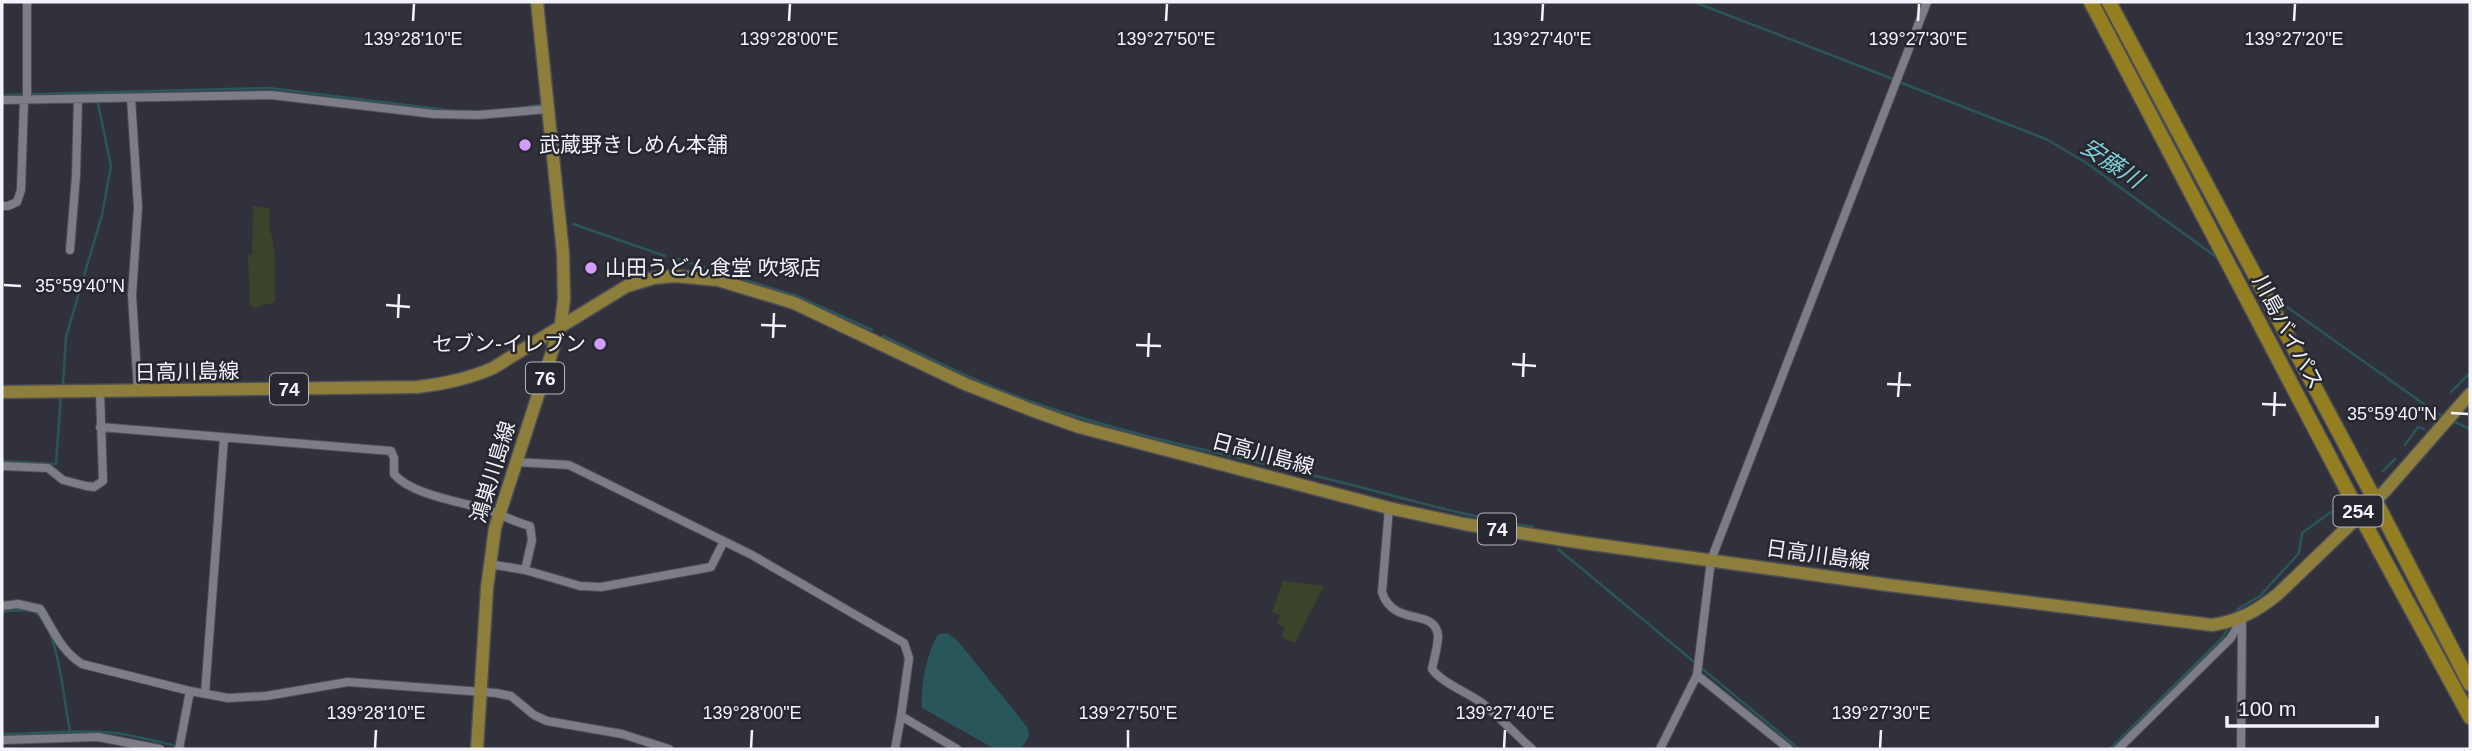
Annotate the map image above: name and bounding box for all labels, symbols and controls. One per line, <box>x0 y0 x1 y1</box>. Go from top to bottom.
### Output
text: 139°28'10"E <box>363 29 463 49</box>
text: 139°28'00"E <box>739 29 839 49</box>
text: 139°27'50"E <box>1116 29 1216 49</box>
text: 139°27'40"E <box>1492 29 1592 49</box>
text: 139°27'30"E <box>1868 29 1968 49</box>
text: 139°27'20"E <box>2244 29 2344 49</box>
place label: 武蔵野きしめん本舗 <box>539 133 728 156</box>
water label: 安藤川 <box>2076 133 2150 195</box>
marker: 武蔵野きしめん本舗 <box>517 137 533 153</box>
place label: 山田うどん食堂 吹塚店 <box>605 256 821 279</box>
marker: 山田うどん食堂 吹塚店 <box>583 260 599 276</box>
street label: 川島バイパス <box>2249 271 2328 393</box>
text: 35°59'40"N <box>35 276 125 296</box>
place label: セブン-イレブン <box>432 332 586 355</box>
marker: セブン-イレブン <box>592 336 608 352</box>
street label: 日高川島線 <box>134 359 240 384</box>
road number: 76 <box>526 362 564 394</box>
road number: 74 <box>270 374 308 404</box>
text: 35°59'40"N <box>2347 404 2437 424</box>
street label: 鴻巣川島線 <box>466 418 519 525</box>
street label: 日高川島線 <box>1209 429 1317 478</box>
road number: 254 <box>2334 496 2382 526</box>
road number: 74 <box>1478 514 1516 544</box>
street label: 日高川島線 <box>1764 536 1872 573</box>
scale bar <box>2227 684 2378 728</box>
text: 100 m <box>2238 697 2296 720</box>
text: 139°28'10"E <box>326 703 426 723</box>
text: 139°28'00"E <box>702 703 802 723</box>
text: 139°27'50"E <box>1078 703 1178 723</box>
text: 139°27'40"E <box>1455 703 1555 723</box>
text: 139°27'30"E <box>1831 703 1931 723</box>

